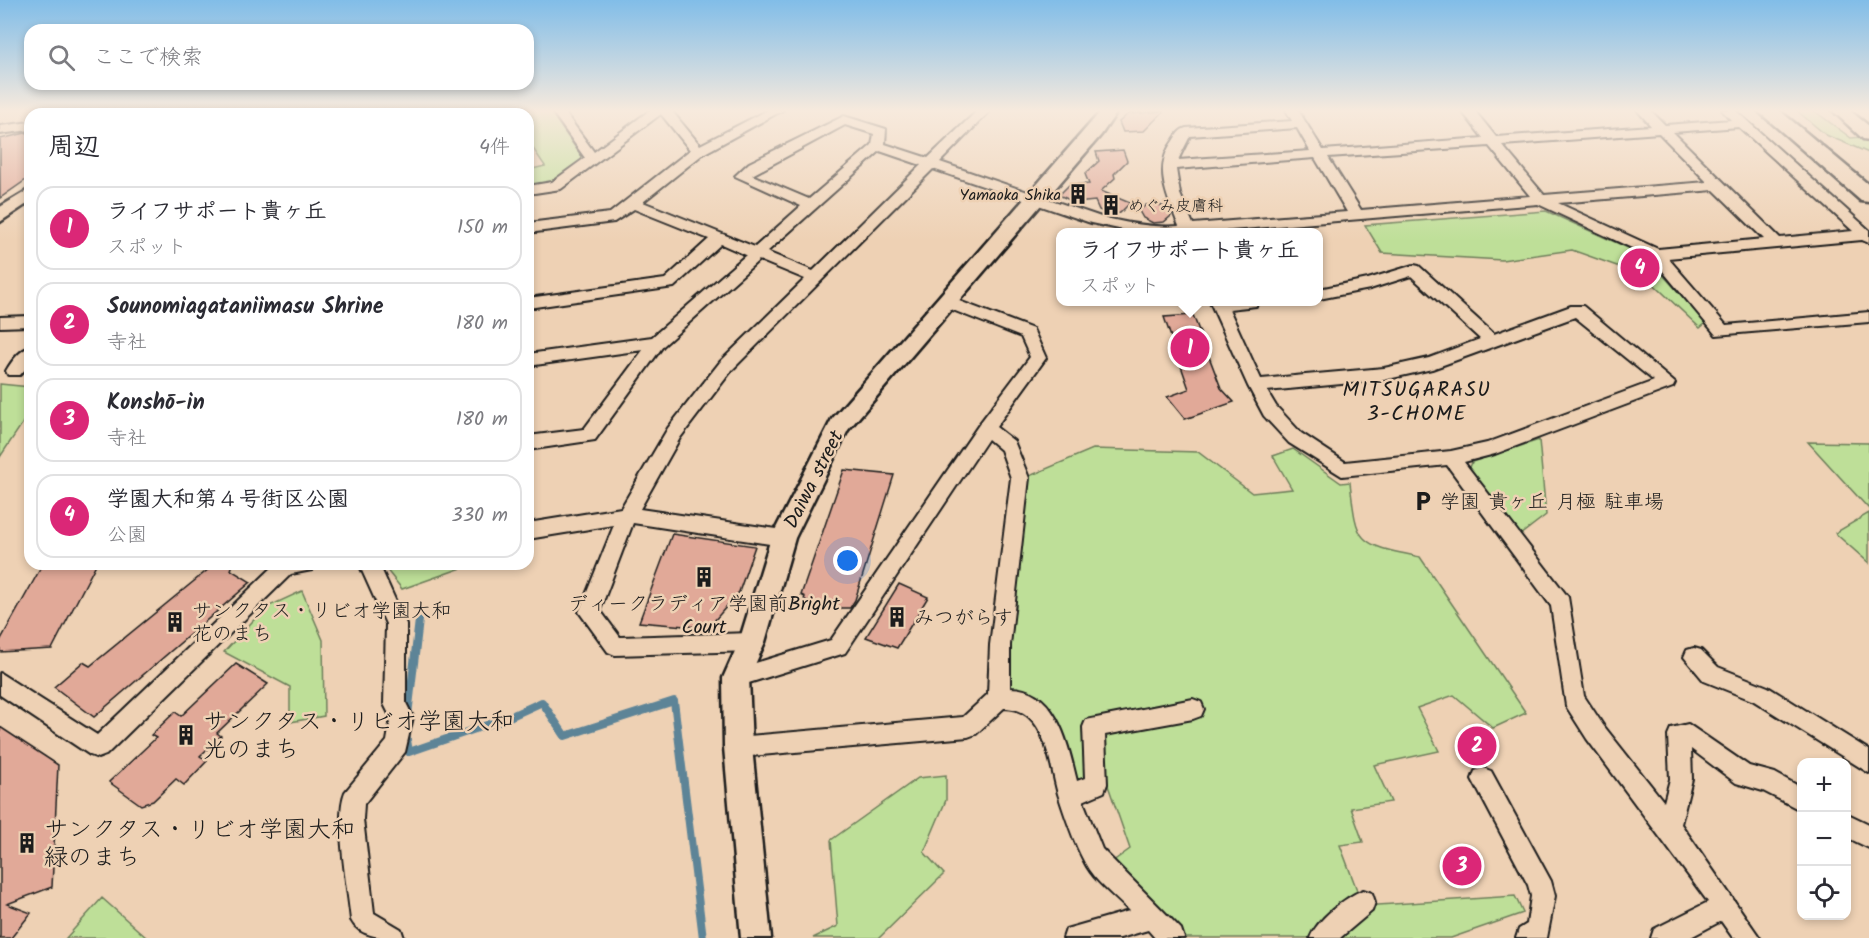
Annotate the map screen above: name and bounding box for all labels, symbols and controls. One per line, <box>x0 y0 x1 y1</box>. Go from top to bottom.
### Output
search box <box>24 24 534 90</box>
icon: search <box>45 41 78 74</box>
text: ここで検索 <box>93 41 203 76</box>
text: 周辺 <box>48 127 100 169</box>
text: 4件 <box>479 132 510 164</box>
building icon: Yamaoka Shika <box>1066 182 1090 206</box>
place label: Yamaoka Shika <box>959 183 1061 208</box>
building icon: めぐみ皮膚科 <box>1099 193 1123 217</box>
place label: めぐみ皮膚科 <box>1128 194 1223 219</box>
text: ライフサポート貴ヶ丘 <box>107 195 327 230</box>
text: 1 <box>66 212 73 244</box>
text: 150 m <box>457 212 508 244</box>
popup <box>1056 228 1323 306</box>
text: スポット <box>107 232 187 264</box>
text: ライフサポート貴ヶ丘 <box>1080 234 1299 269</box>
pin: 4 <box>1620 246 1660 290</box>
text: スポット <box>1080 271 1160 303</box>
text: Sounomiagataniimasu Shrine <box>107 290 383 325</box>
text: 2 <box>64 308 75 340</box>
text: 180 m <box>456 308 508 340</box>
pin: 1 <box>1170 326 1210 370</box>
text: 寺社 <box>107 327 147 359</box>
district label: MITSUGARASU 3-CHOME <box>1343 374 1491 431</box>
text: Konshō-in <box>107 386 205 421</box>
text: 3 <box>64 404 75 436</box>
text: 180 m <box>456 404 508 436</box>
text: 寺社 <box>107 423 147 455</box>
street label: Daiwa street <box>776 425 853 535</box>
text: 学園大和第４号街区公園 <box>107 483 349 518</box>
place label: 学園 貴ヶ丘 月極 駐車場 <box>1440 487 1664 519</box>
parking icon: 学園 貴ヶ丘 月極 駐車場 <box>1411 489 1435 513</box>
text: 4 <box>64 500 75 532</box>
text: 330 m <box>451 500 508 532</box>
text: 公園 <box>107 520 147 552</box>
your location <box>833 546 862 575</box>
building icon: ディークラディア学園前Bright Court <box>692 565 716 589</box>
place label: ディークラディア学園前Bright Court <box>568 589 840 644</box>
place label: サンクタス・リビオ学園大和 花のまち <box>192 596 451 651</box>
place label: みつがらす <box>914 603 1013 635</box>
building icon: みつがらす <box>885 605 909 629</box>
building icon: サンクタス・リビオ学園大和 花のまち <box>163 610 187 634</box>
place label: サンクタス・リビオ学園大和 光のまち <box>203 703 514 770</box>
building icon: サンクタス・リビオ学園大和 光のまち <box>174 723 198 747</box>
pin: 2 <box>1458 724 1496 768</box>
map controls <box>1797 758 1851 920</box>
button: + <box>1797 758 1851 812</box>
place label: サンクタス・リビオ学園大和 緑のまち <box>44 811 355 878</box>
button: − <box>1797 812 1851 866</box>
building icon: サンクタス・リビオ学園大和 緑のまち <box>15 831 39 855</box>
pin: 3 <box>1442 844 1482 888</box>
button: locate <box>1797 866 1851 920</box>

